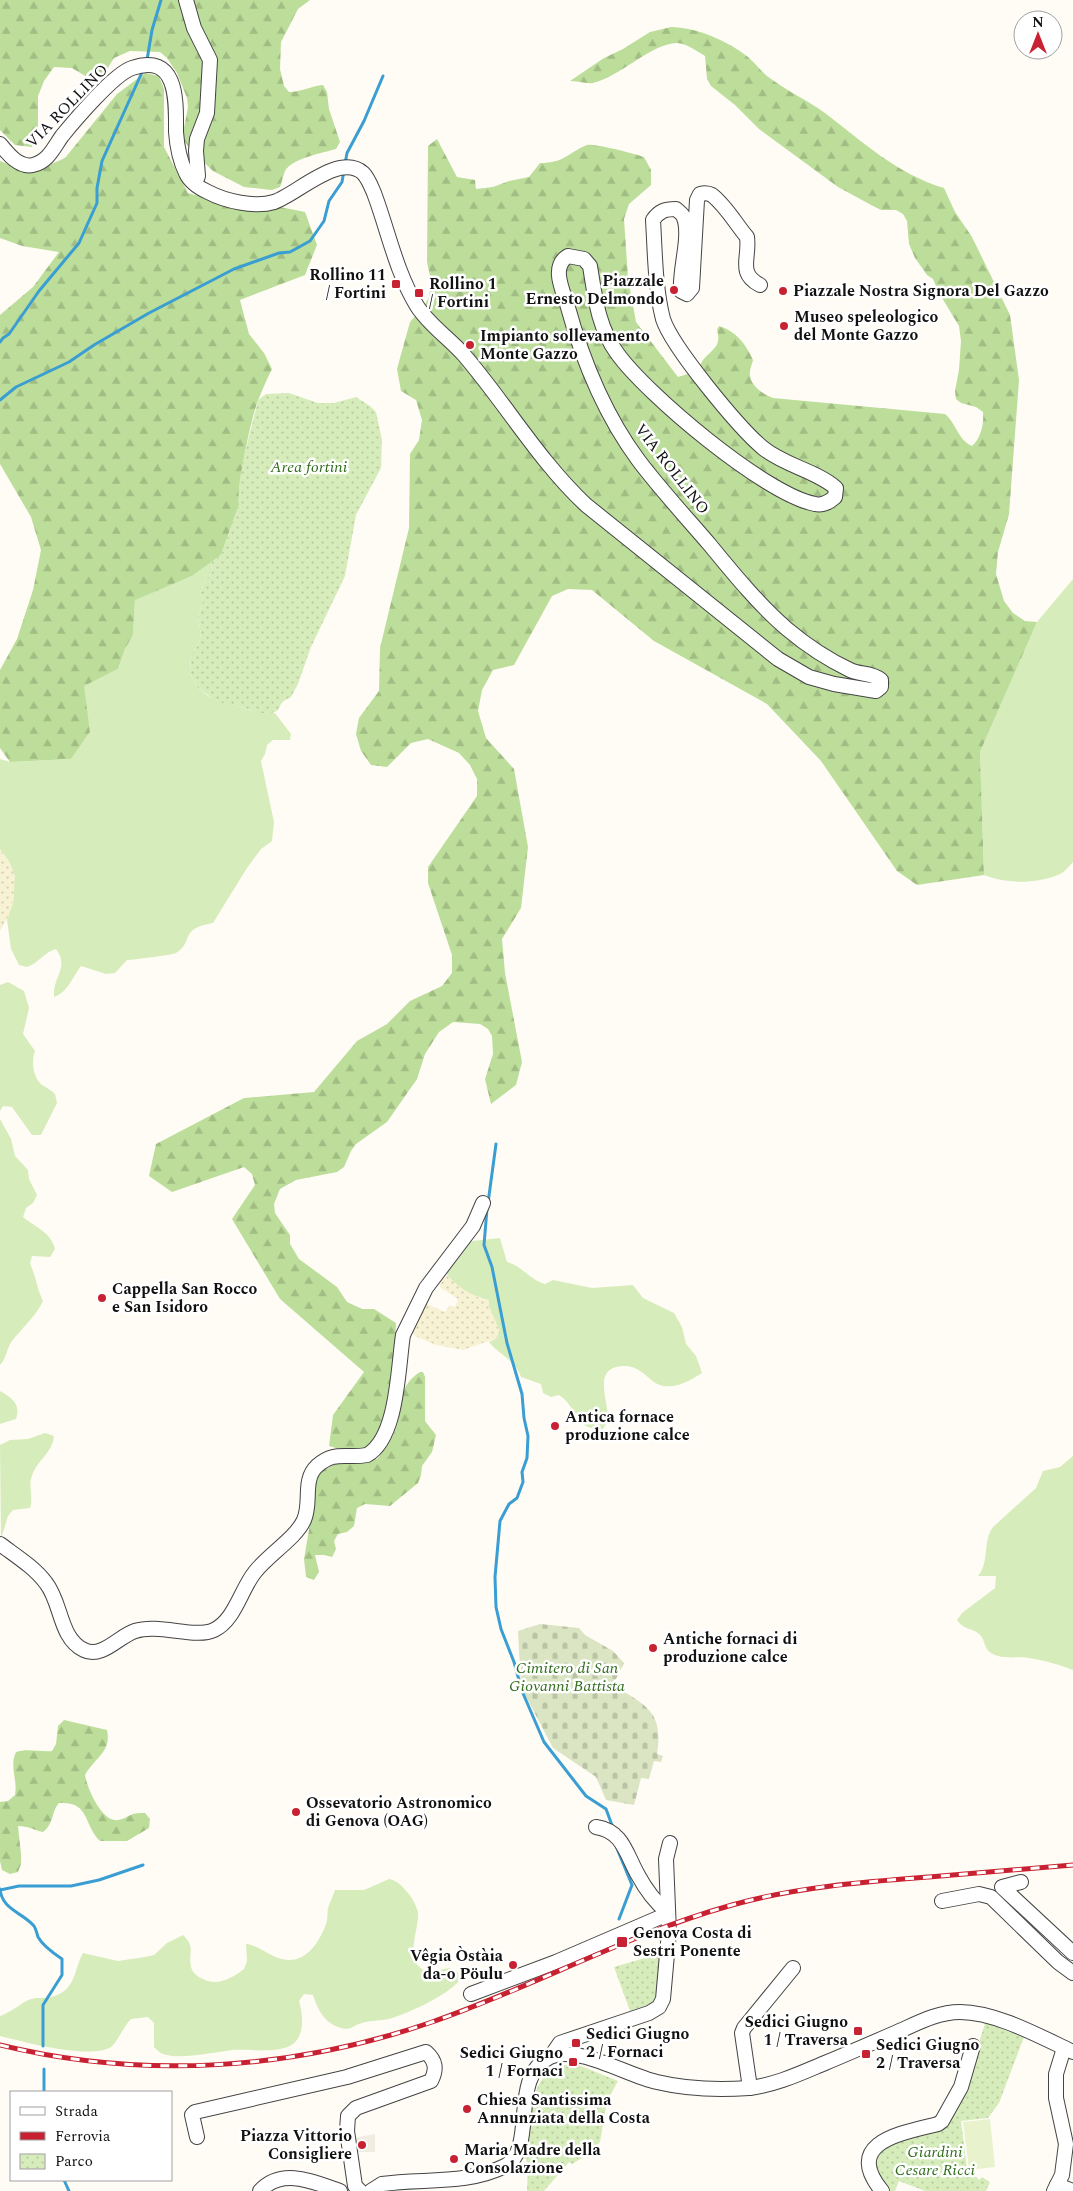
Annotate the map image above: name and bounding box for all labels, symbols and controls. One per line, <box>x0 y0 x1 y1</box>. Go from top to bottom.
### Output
north arrow <box>1013 10 1063 60</box>
text: N <box>1032 12 1044 33</box>
street label: VIA ROLLINO <box>20 58 114 154</box>
place label: Rollino 11 / Fortini <box>309 263 386 305</box>
place label: Piazzale Ernesto Delmondo <box>526 269 664 311</box>
place label: Rollino 1 / Fortini <box>429 272 497 314</box>
marker: Rollino 11 / Fortini <box>390 278 402 290</box>
place label: Piazzale Nostra Signora Del Gazzo <box>793 279 1049 303</box>
marker: Piazzale Ernesto Delmondo <box>668 284 680 296</box>
marker: Piazzale Nostra Signora Del Gazzo <box>777 285 789 297</box>
marker: Rollino 1 / Fortini <box>413 287 425 299</box>
place label: Museo speleologico del Monte Gazzo <box>794 305 939 347</box>
marker: Museo speleologico del Monte Gazzo <box>778 320 790 332</box>
place label: Impianto sollevamento Monte Gazzo <box>480 324 650 366</box>
marker: Impianto sollevamento Monte Gazzo <box>464 339 476 351</box>
street label: VIA ROLLINO <box>629 418 715 520</box>
park label: Area fortini <box>270 455 348 479</box>
place label: Cappella San Rocco e San Isidoro <box>112 1277 258 1319</box>
marker: Cappella San Rocco e San Isidoro <box>96 1292 108 1304</box>
place label: Antica fornace produzione calce <box>565 1405 690 1447</box>
marker: Antica fornace produzione calce <box>549 1420 561 1432</box>
place label: Antiche fornaci di produzione calce <box>663 1627 797 1669</box>
marker: Antiche fornaci di produzione calce <box>647 1642 659 1654</box>
park label: Cimitero di San Giovanni Battista <box>509 1656 625 1698</box>
place label: Ossevatorio Astronomico di Genova (OAG) <box>306 1791 492 1833</box>
marker: Ossevatorio Astronomico di Genova (OAG) <box>290 1806 302 1818</box>
place label: Genova Costa di Sestri Ponente <box>633 1921 752 1963</box>
marker: Genova Costa di Sestri Ponente <box>615 1935 629 1949</box>
place label: Vêgia Òstàia da-o Pöulu <box>410 1944 504 1986</box>
marker: Vêgia Òstàia da-o Pöulu <box>507 1959 519 1971</box>
place label: Sedici Giugno 1 / Traversa <box>745 2010 849 2052</box>
place label: Sedici Giugno 2 / Fornaci <box>586 2022 690 2064</box>
marker: Sedici Giugno 1 / Traversa <box>852 2025 864 2037</box>
place label: Sedici Giugno 2 / Traversa <box>876 2033 980 2075</box>
marker: Sedici Giugno 2 / Fornaci <box>570 2037 582 2049</box>
place label: Sedici Giugno 1 / Fornaci <box>460 2041 563 2083</box>
marker: Sedici Giugno 2 / Traversa <box>860 2048 872 2060</box>
marker: Sedici Giugno 1 / Fornaci <box>567 2056 579 2068</box>
place label: Chiesa Santissima Annunziata della Costa <box>477 2088 651 2130</box>
legend <box>10 2091 172 2181</box>
text: Strada <box>55 2100 98 2123</box>
marker: Chiesa Santissima Annunziata della Costa <box>461 2103 473 2115</box>
place label: Piazza Vittorio Consigliere <box>240 2124 352 2166</box>
text: Ferrovia <box>55 2125 111 2148</box>
place label: Maria Madre della Consolazione <box>464 2138 601 2180</box>
marker: Piazza Vittorio Consigliere <box>356 2139 368 2151</box>
park label: Giardini Cesare Ricci <box>895 2140 976 2182</box>
text: Parco <box>55 2150 93 2173</box>
marker: Maria Madre della Consolazione <box>448 2153 460 2165</box>

